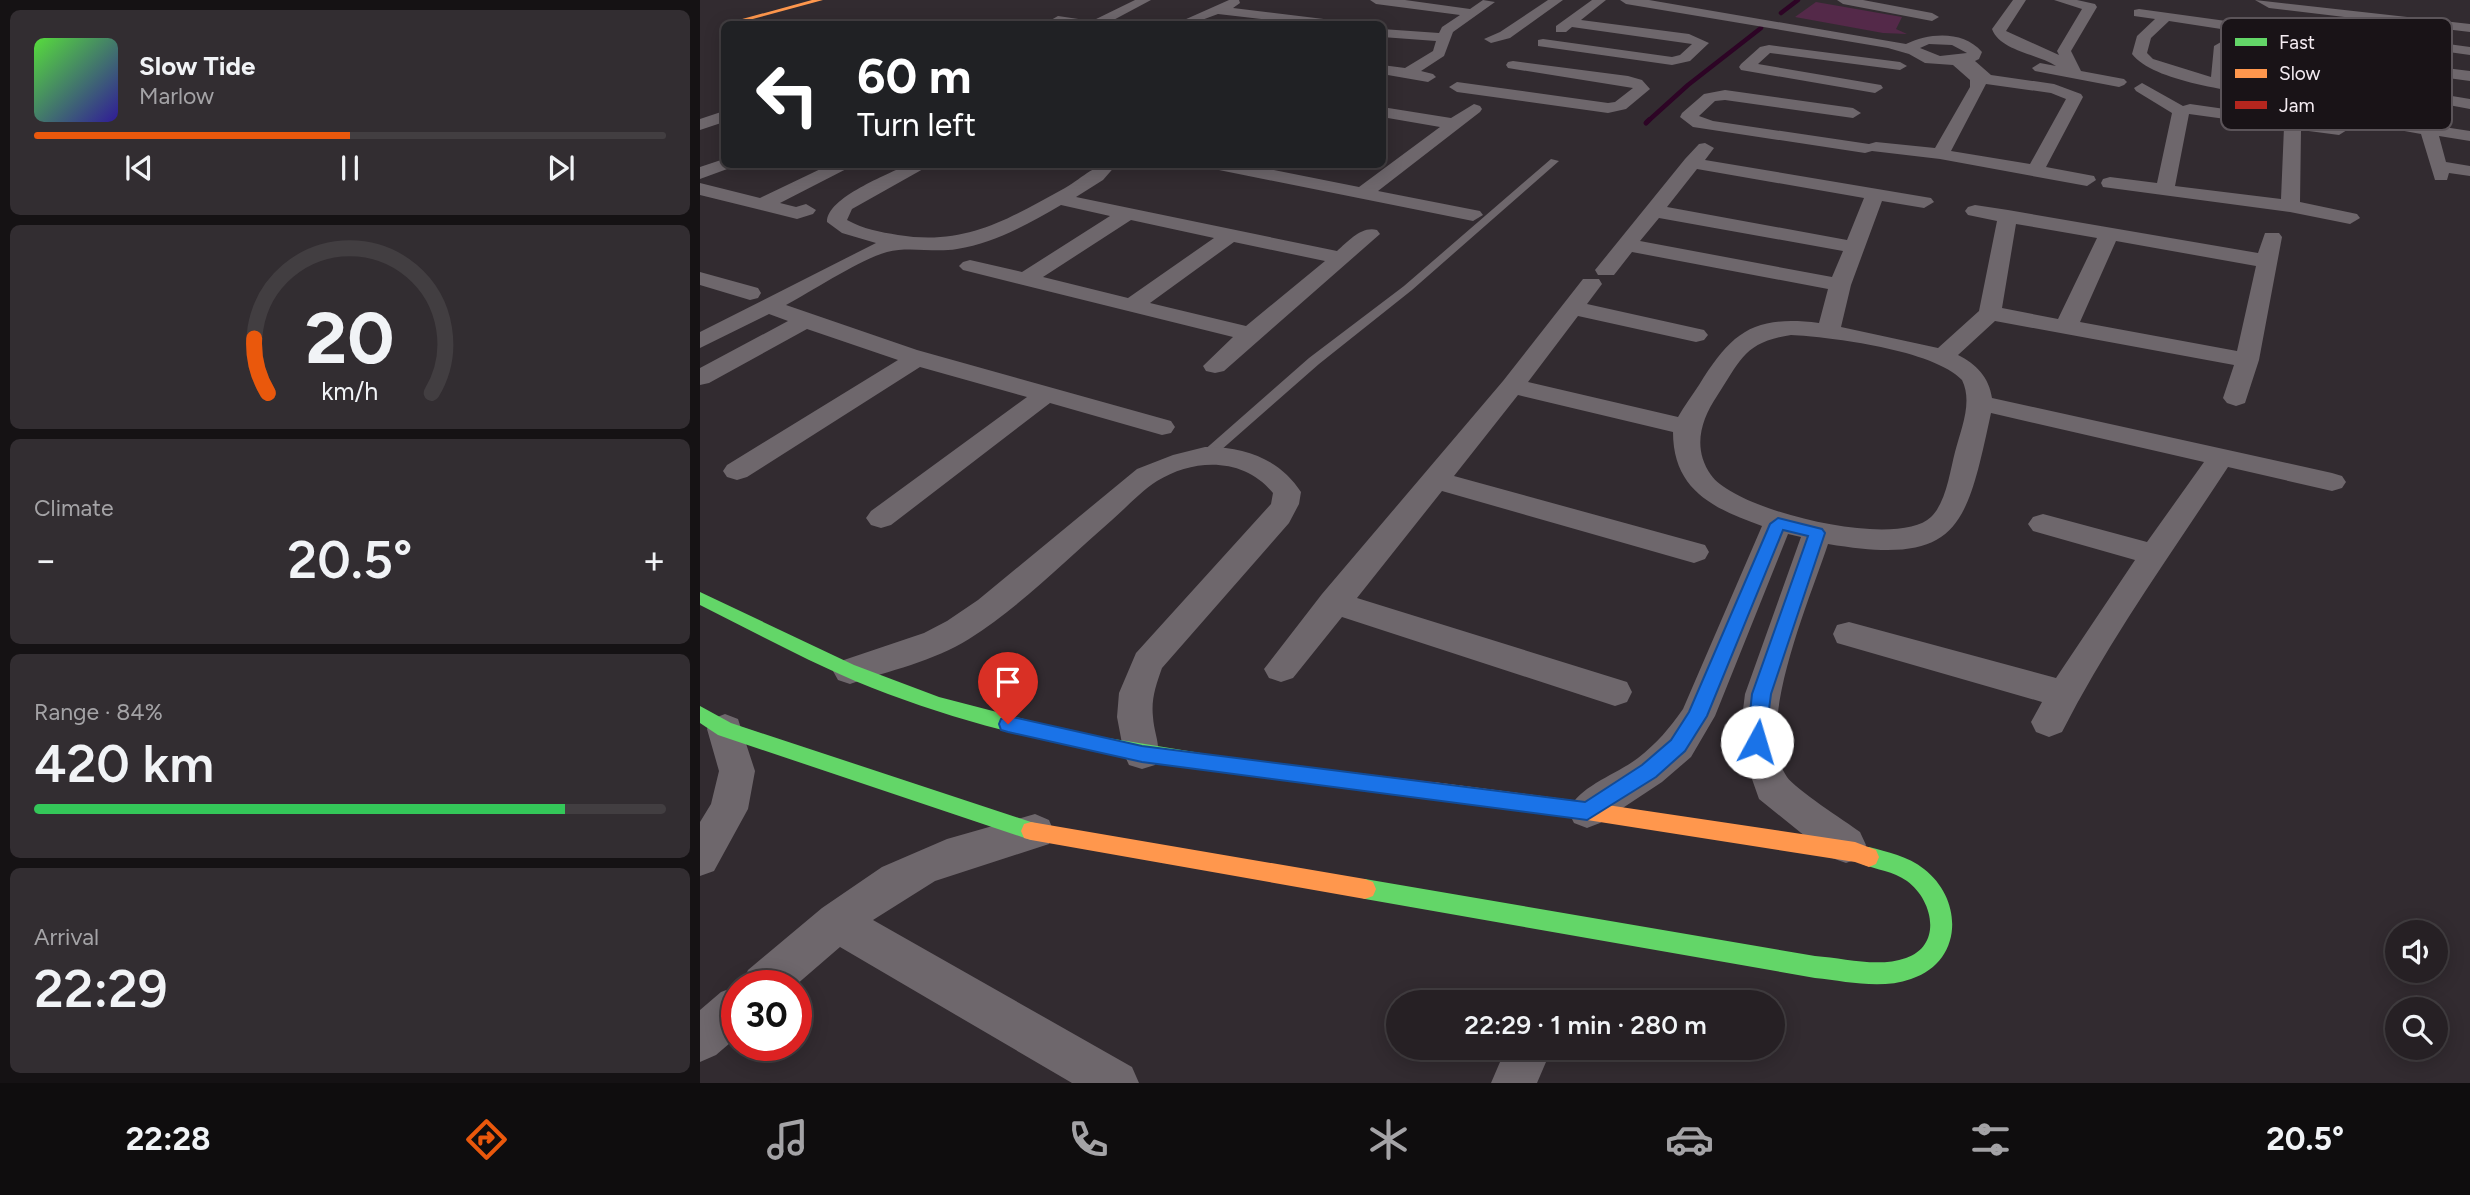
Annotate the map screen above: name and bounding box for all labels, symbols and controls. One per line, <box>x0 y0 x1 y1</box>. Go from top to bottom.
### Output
legend <box>2221 18 2452 130</box>
text: Fast <box>2279 31 2315 54</box>
text: 60 m <box>857 46 972 105</box>
icon: left <box>742 49 833 140</box>
text: Slow Tide <box>139 50 255 82</box>
text: Slow <box>2279 62 2321 85</box>
text: Marlow <box>139 82 214 110</box>
text: Jam <box>2279 94 2315 117</box>
text: Turn left <box>857 106 976 144</box>
icon: previous <box>120 149 158 187</box>
icon: pause <box>331 149 369 187</box>
icon: next <box>542 149 580 187</box>
text: 20 <box>305 294 395 381</box>
text: km/h <box>321 376 379 406</box>
text: Climate <box>34 494 113 522</box>
text: 20.5° <box>288 529 412 591</box>
text: − <box>34 537 58 583</box>
text: + <box>642 537 666 583</box>
pin <box>978 652 1038 724</box>
icon: arrive <box>989 663 1027 701</box>
text: Range · 84% <box>34 698 163 726</box>
position arrow <box>1720 705 1794 779</box>
text: 420 km <box>34 733 214 795</box>
map controls <box>2385 920 2448 1060</box>
button: sound <box>2385 920 2448 983</box>
text: Arrival <box>34 923 99 951</box>
text: 22:29 <box>34 958 168 1020</box>
speed limit sign: 30 <box>721 970 812 1061</box>
button: search <box>2385 997 2448 1060</box>
text: 22:29 · 1 min · 280 m <box>1464 1009 1707 1041</box>
icon: directions <box>462 1115 511 1164</box>
icon: music <box>763 1115 812 1164</box>
icon: phone <box>1064 1115 1113 1164</box>
icon: climate <box>1364 1115 1413 1164</box>
icon: car <box>1665 1115 1714 1164</box>
icon: filters <box>1966 1115 2015 1164</box>
text: 22:28 <box>126 1120 211 1158</box>
text: 20.5° <box>2266 1120 2344 1158</box>

